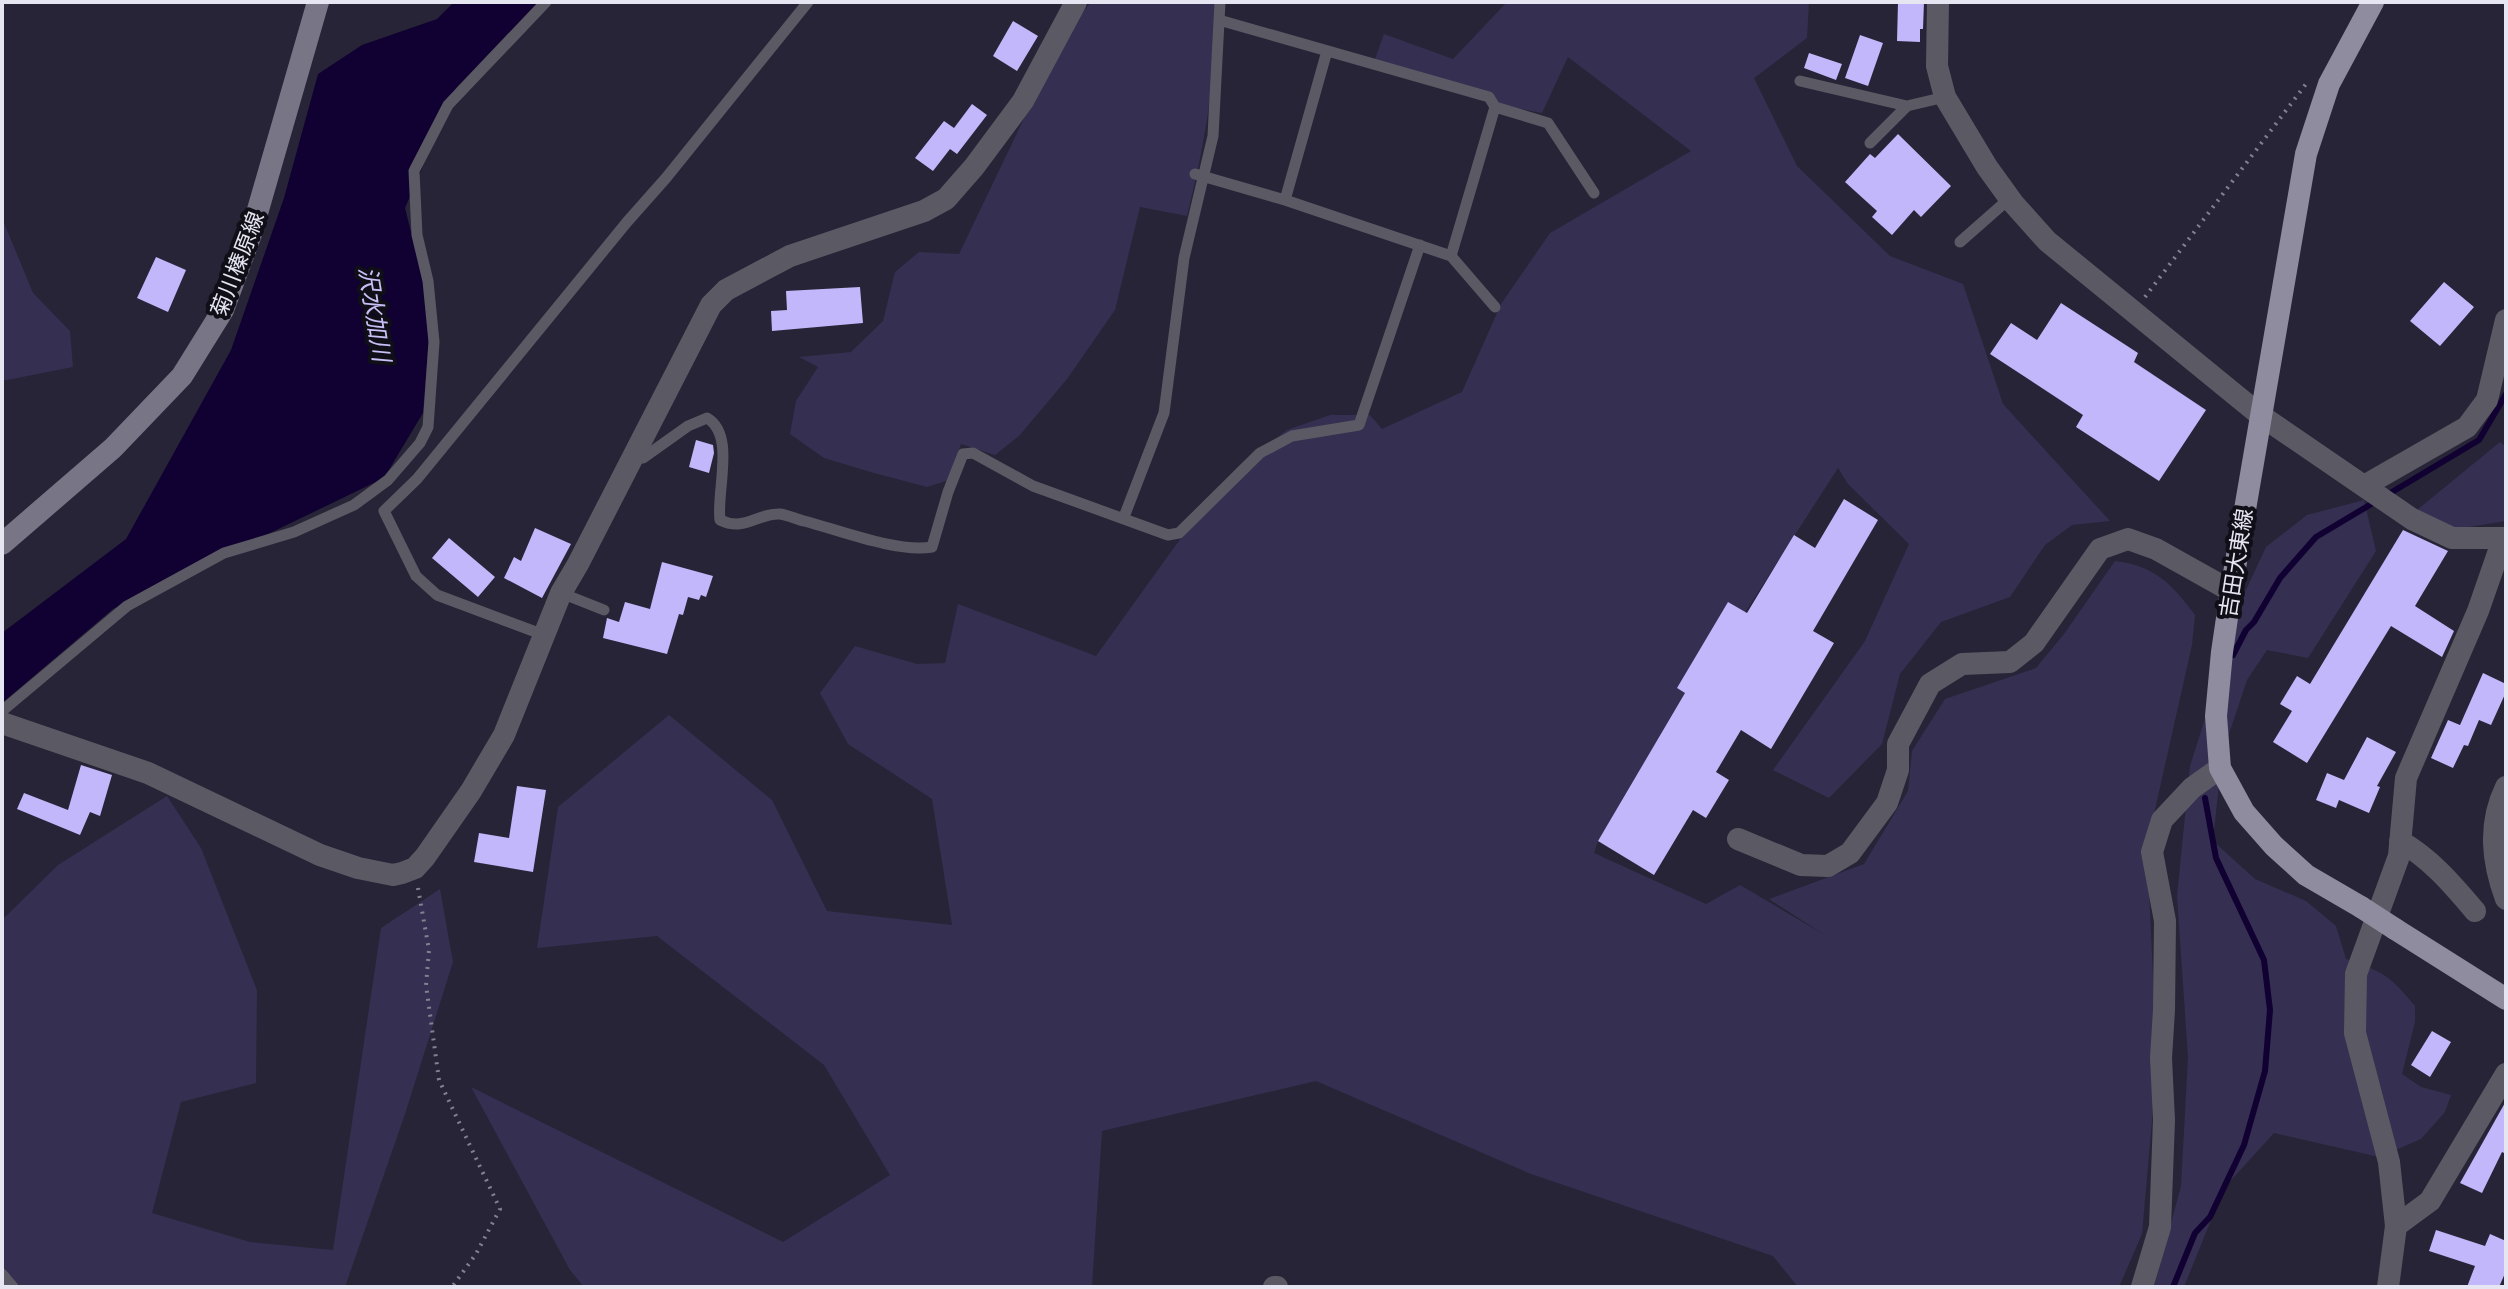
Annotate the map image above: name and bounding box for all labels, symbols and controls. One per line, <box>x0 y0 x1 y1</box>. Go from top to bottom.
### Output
street label: 菊川榛原線 <box>205 208 269 320</box>
water label: 沢水加川 <box>353 264 397 367</box>
street label: 吉田大東線 <box>2215 507 2257 619</box>

